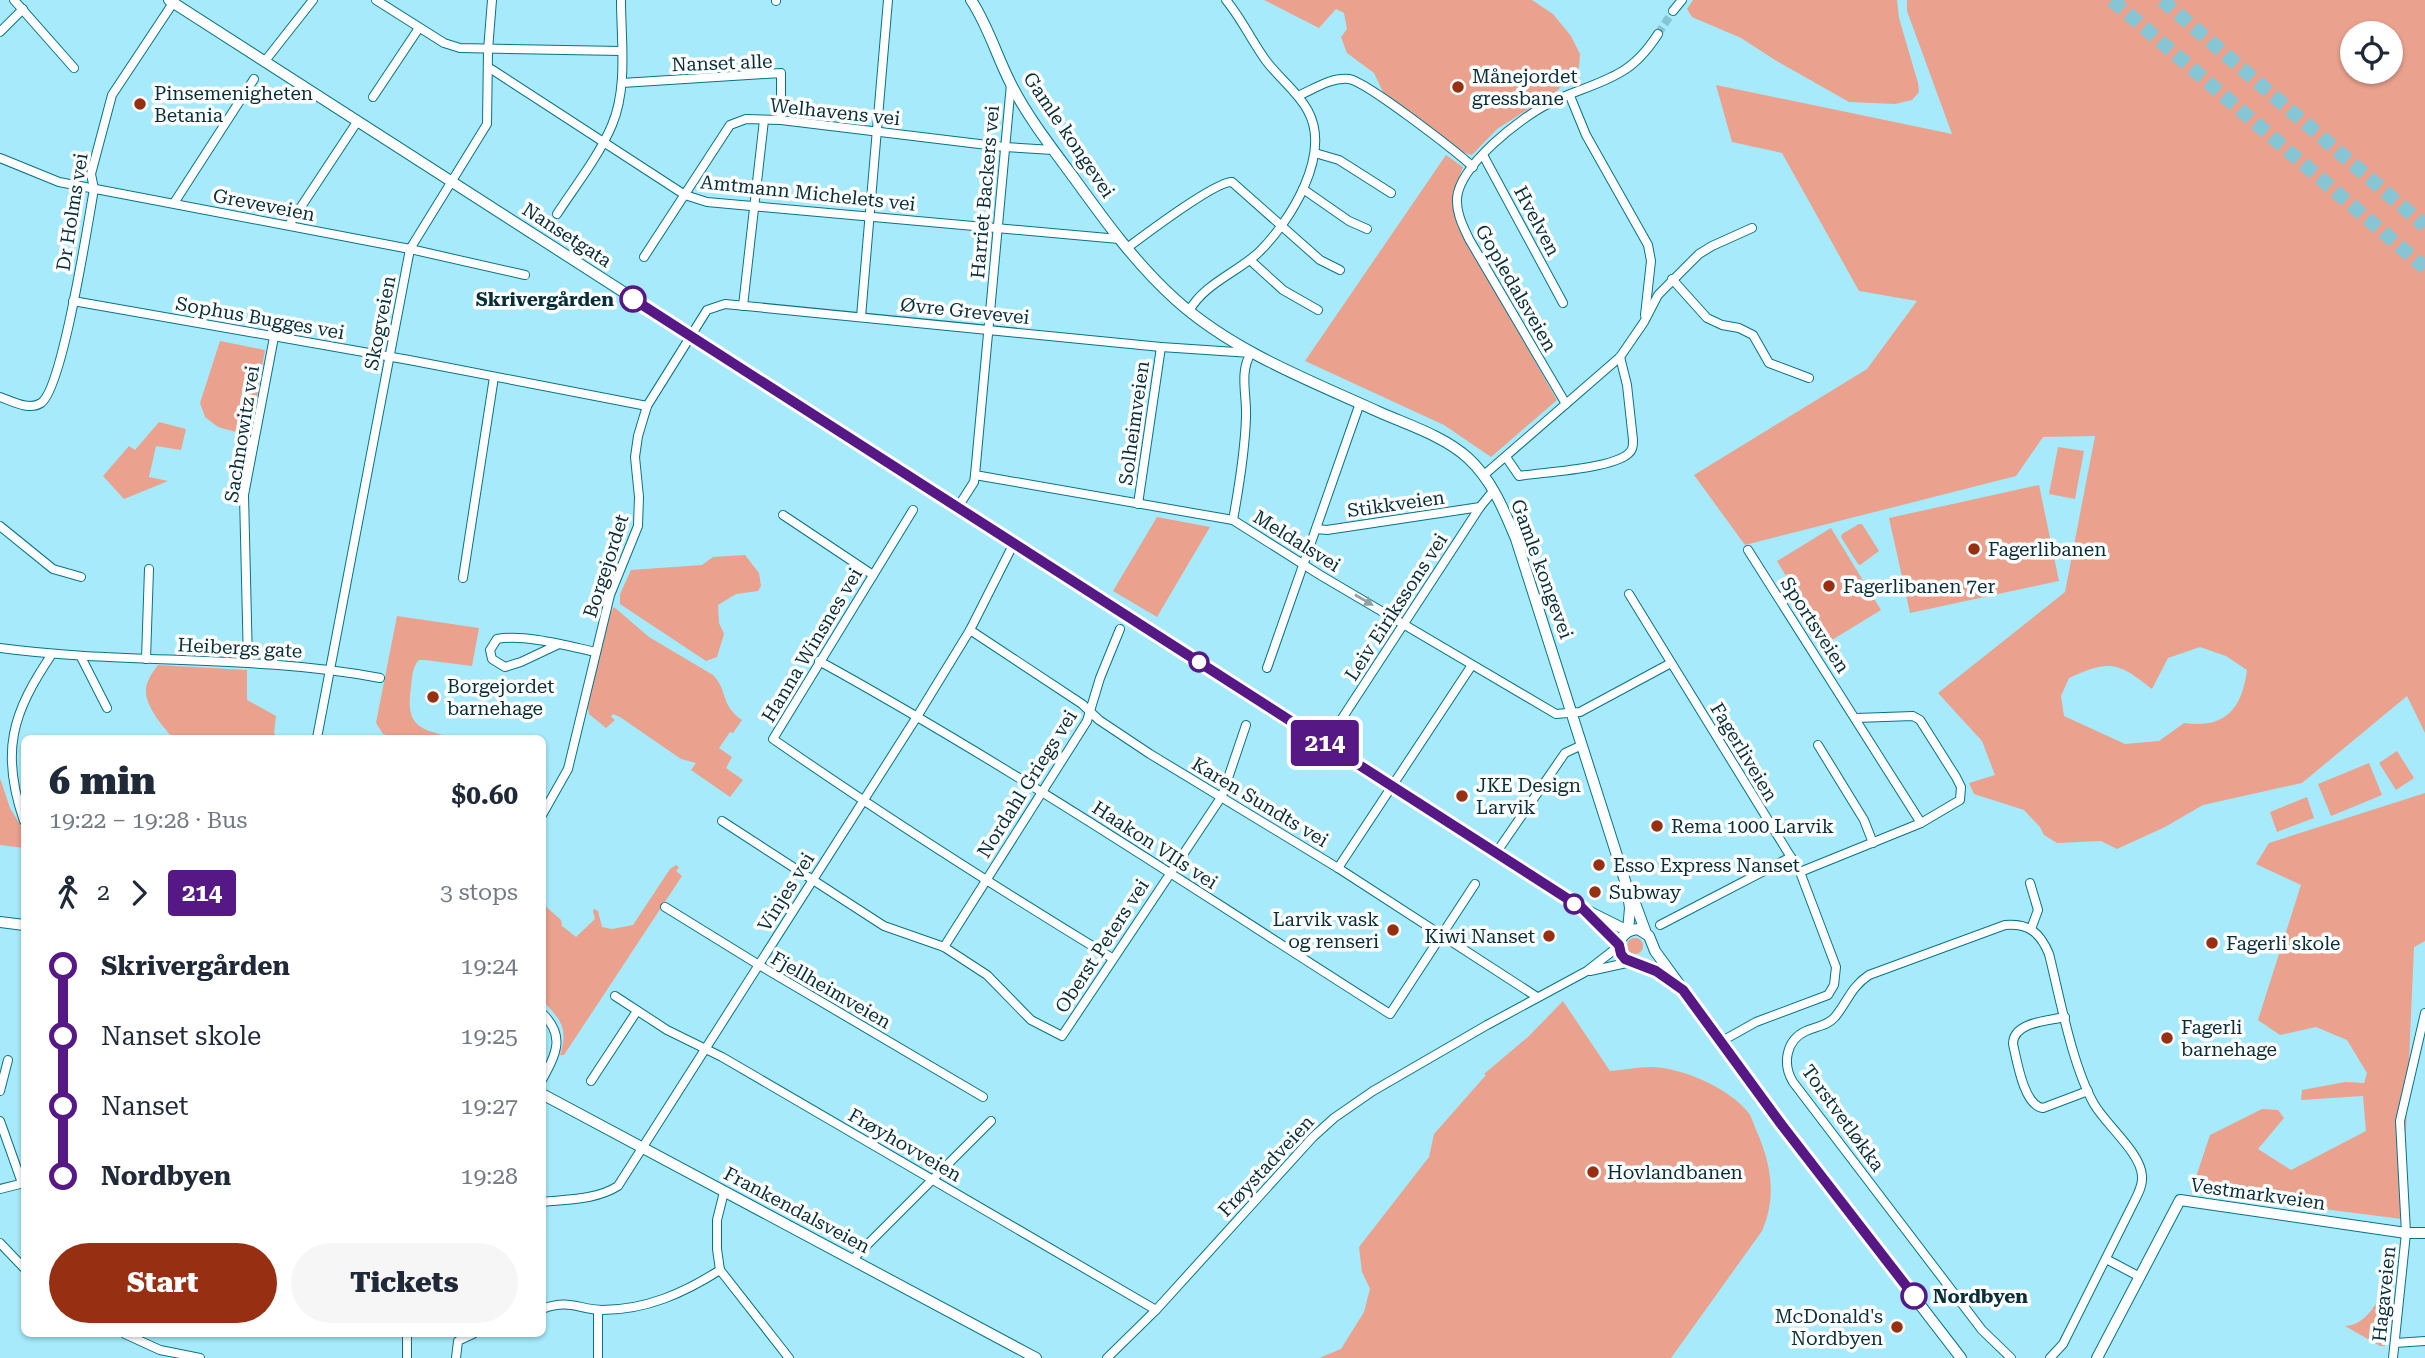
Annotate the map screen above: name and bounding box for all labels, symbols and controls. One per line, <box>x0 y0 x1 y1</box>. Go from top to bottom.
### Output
map controls <box>2340 21 2403 84</box>
button: locate <box>2340 21 2403 84</box>
street label: Nanset alle <box>671 50 773 76</box>
place label: Månejordet gressbane <box>1472 65 1578 110</box>
street label: Gamle kongevei <box>1018 68 1120 202</box>
marker: Månejordet gressbane <box>1450 79 1466 95</box>
place label: Pinsemenigheten Betania <box>154 82 313 127</box>
street label: Welhavens vei <box>769 94 901 130</box>
marker: Pinsemenigheten Betania <box>132 96 148 112</box>
street label: Harriet Backers vei <box>966 104 1004 280</box>
street label: Dr Holms vei <box>51 152 93 272</box>
street label: Amtmann Michelets vei <box>699 170 917 216</box>
street label: Hvelven <box>1509 182 1565 260</box>
street label: Greveveien <box>211 184 317 226</box>
street label: Nansetgata <box>518 198 617 273</box>
street label: Gopledalsveien <box>1470 220 1562 356</box>
street label: Skogveien <box>360 274 400 372</box>
marker: Skrivergården <box>620 286 646 312</box>
place label: Skrivergården <box>476 288 614 311</box>
street label: Sophus Bugges vei <box>174 292 346 344</box>
street label: Øvre Grevevei <box>899 293 1031 329</box>
street label: Solheimveien <box>1114 359 1154 487</box>
street label: Sachnowitz vei <box>220 364 264 504</box>
street label: Stikkveien <box>1346 486 1446 522</box>
street label: Gamle kongevei <box>1506 496 1578 642</box>
street label: Meldalsvei <box>1249 505 1345 577</box>
street label: Borgejordet <box>578 511 634 621</box>
street label: Leiv Eirikssons vei <box>1340 529 1452 685</box>
place label: Fagerlibanen <box>1988 538 2107 561</box>
marker: Fagerlibanen <box>1966 541 1982 557</box>
street label: Hanna Winsnes vei <box>757 564 867 726</box>
street label: Sportsveien <box>1775 573 1855 677</box>
place label: Fagerlibanen 7er <box>1843 575 1995 598</box>
marker: Fagerlibanen 7er <box>1821 578 1837 594</box>
one-way arrow <box>1354 594 1374 606</box>
street label: Heibergs gate <box>177 633 303 663</box>
unlabelled marker <box>1189 652 1209 672</box>
place label: Borgejordet barnehage <box>447 675 554 720</box>
marker: Borgejordet barnehage <box>425 689 441 705</box>
street label: Fagerliveien <box>1706 698 1782 806</box>
street label: Nordahl Griegs vei <box>972 706 1082 862</box>
line badge: 214 <box>1285 720 1365 766</box>
text: 214 <box>1305 729 1345 757</box>
street label: Karen Sundts vei <box>1188 752 1332 852</box>
text: 6 min <box>49 759 156 803</box>
place label: JKE Design Larvik <box>1476 774 1581 819</box>
text: $0.60 <box>452 780 518 810</box>
marker: JKE Design Larvik <box>1454 788 1470 804</box>
street label: Haakon VIIs vei <box>1088 796 1222 894</box>
text: 19:22 – 19:28 · Bus <box>49 807 247 834</box>
place label: Rema 1000 Larvik <box>1671 815 1834 838</box>
marker: Rema 1000 Larvik <box>1649 818 1665 834</box>
street label: Vinjes vei <box>753 848 819 936</box>
place label: Esso Express Nanset <box>1613 854 1800 877</box>
marker: Esso Express Nanset <box>1591 857 1607 873</box>
icon: walk <box>49 874 87 912</box>
icon: forward <box>120 874 158 912</box>
street label: Oberst Peters vei <box>1050 875 1154 1017</box>
text: 2 <box>97 879 110 906</box>
text: 214 <box>182 879 222 907</box>
text: 3 stops <box>440 879 518 906</box>
place label: Subway <box>1609 881 1682 904</box>
marker: Subway <box>1587 884 1603 900</box>
unlabelled marker <box>1564 894 1584 914</box>
place label: Larvik vask og renseri <box>1273 908 1379 953</box>
marker: Larvik vask og renseri <box>1385 922 1401 938</box>
place label: Kiwi Nanset <box>1425 925 1535 948</box>
marker: Kiwi Nanset <box>1541 928 1557 944</box>
place label: Fagerli skole <box>2226 932 2341 955</box>
marker: Fagerli skole <box>2204 935 2220 951</box>
street label: Fjellheimveien <box>767 946 895 1034</box>
text: Skrivergården <box>101 951 290 981</box>
text: 19:24 <box>461 953 518 980</box>
place label: Fagerli barnehage <box>2181 1016 2277 1061</box>
text: Nanset skole <box>101 1021 261 1051</box>
text: 19:25 <box>461 1023 518 1050</box>
marker: Fagerli barnehage <box>2159 1030 2175 1046</box>
street label: Torstvetløkka <box>1797 1060 1890 1176</box>
text: Nanset <box>101 1091 188 1121</box>
text: 19:27 <box>461 1093 518 1120</box>
street label: Frøyhovveien <box>844 1103 966 1187</box>
street label: Frøystadveien <box>1213 1111 1319 1221</box>
text: Nordbyen <box>101 1161 231 1191</box>
place label: Hovlandbanen <box>1607 1161 1743 1184</box>
street label: Frankendalsveien <box>720 1162 874 1258</box>
text: 19:28 <box>461 1163 518 1190</box>
marker: Hovlandbanen <box>1585 1164 1601 1180</box>
street label: Vestmarkveien <box>2189 1173 2327 1215</box>
button: Start <box>49 1243 277 1323</box>
button: Tickets <box>291 1243 518 1323</box>
street label: Hagaveien <box>2368 1245 2400 1343</box>
marker: Nordbyen <box>1901 1283 1927 1309</box>
place label: Nordbyen <box>1933 1285 2028 1308</box>
place label: McDonald's Nordbyen <box>1775 1305 1883 1350</box>
marker: McDonald's Nordbyen <box>1889 1319 1905 1335</box>

